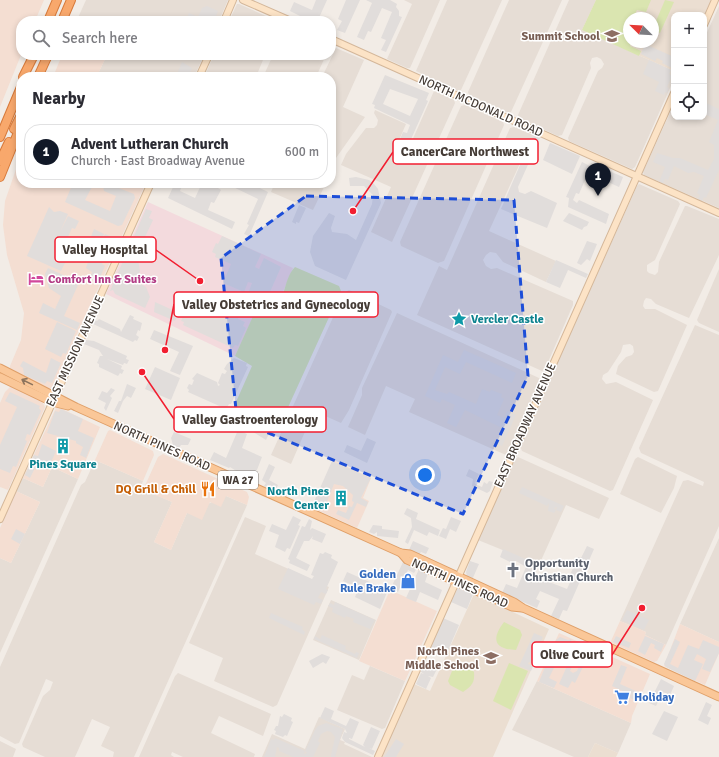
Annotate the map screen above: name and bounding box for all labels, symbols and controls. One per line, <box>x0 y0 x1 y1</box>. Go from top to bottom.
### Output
north arrow <box>623 12 659 48</box>
map controls <box>671 12 707 120</box>
button: + <box>671 12 707 48</box>
search box <box>16 16 336 60</box>
icon: search <box>30 27 52 49</box>
school or university icon: Summit School <box>603 27 621 45</box>
text: Search here <box>62 29 138 47</box>
place label: Summit School <box>521 29 600 44</box>
button: − <box>671 48 707 84</box>
street label: NORTH MCDONALD ROAD <box>416 72 545 141</box>
button: locate <box>671 84 707 120</box>
text: Nearby <box>32 88 85 109</box>
text: Advent Lutheran Church <box>71 135 229 153</box>
callout: CancerCare Northwest <box>393 139 538 164</box>
text: 1 <box>42 144 50 160</box>
text: 600 m <box>285 144 319 160</box>
text: CancerCare Northwest <box>401 144 529 160</box>
text: Church · East Broadway Avenue <box>71 153 245 169</box>
pin: 1 <box>585 163 611 196</box>
callout: Valley Hospital <box>55 237 156 262</box>
text: Valley Hospital <box>62 242 148 258</box>
hotel icon: Comfort Inn & Suites <box>27 270 45 288</box>
place label: Comfort Inn & Suites <box>48 272 157 287</box>
callout: Valley Obstetrics and Gynecology <box>174 292 378 317</box>
street label: EAST MISSION AVENUE <box>43 293 108 409</box>
text: Valley Obstetrics and Gynecology <box>182 297 371 313</box>
place icon: Vercler Castle <box>450 310 468 328</box>
place label: Vercler Castle <box>471 312 544 327</box>
street label: EAST BROADWAY AVENUE <box>491 360 560 490</box>
one-way arrow <box>22 378 34 385</box>
callout: Valley Gastroenterology <box>174 407 326 432</box>
text: Valley Gastroenterology <box>182 412 318 428</box>
street label: NORTH PINES ROAD <box>111 418 213 475</box>
building icon: Pines Square <box>54 437 72 455</box>
place label: Pines Square <box>29 457 97 472</box>
your location <box>415 465 435 485</box>
road number: WA 27 <box>218 471 258 489</box>
restaurant icon: DQ Grill & Chill <box>199 480 217 498</box>
place label: DQ Grill & Chill <box>116 482 196 497</box>
place label: North Pines Center <box>267 484 330 513</box>
building icon: North Pines Center <box>332 489 350 507</box>
street label: NORTH PINES ROAD <box>409 555 511 612</box>
place label: Opportunity Christian Church <box>525 556 614 585</box>
church icon: Opportunity Christian Church <box>504 561 522 579</box>
place label: Golden Rule Brake <box>340 567 396 596</box>
shop icon: Golden Rule Brake <box>399 572 417 590</box>
callout: Olive Court <box>532 642 612 667</box>
place label: North Pines Middle School <box>405 644 480 673</box>
text: Olive Court <box>540 647 604 663</box>
school or university icon: North Pines Middle School <box>482 649 500 667</box>
supermarket icon: Holiday <box>613 688 631 706</box>
place label: Holiday <box>634 690 674 705</box>

